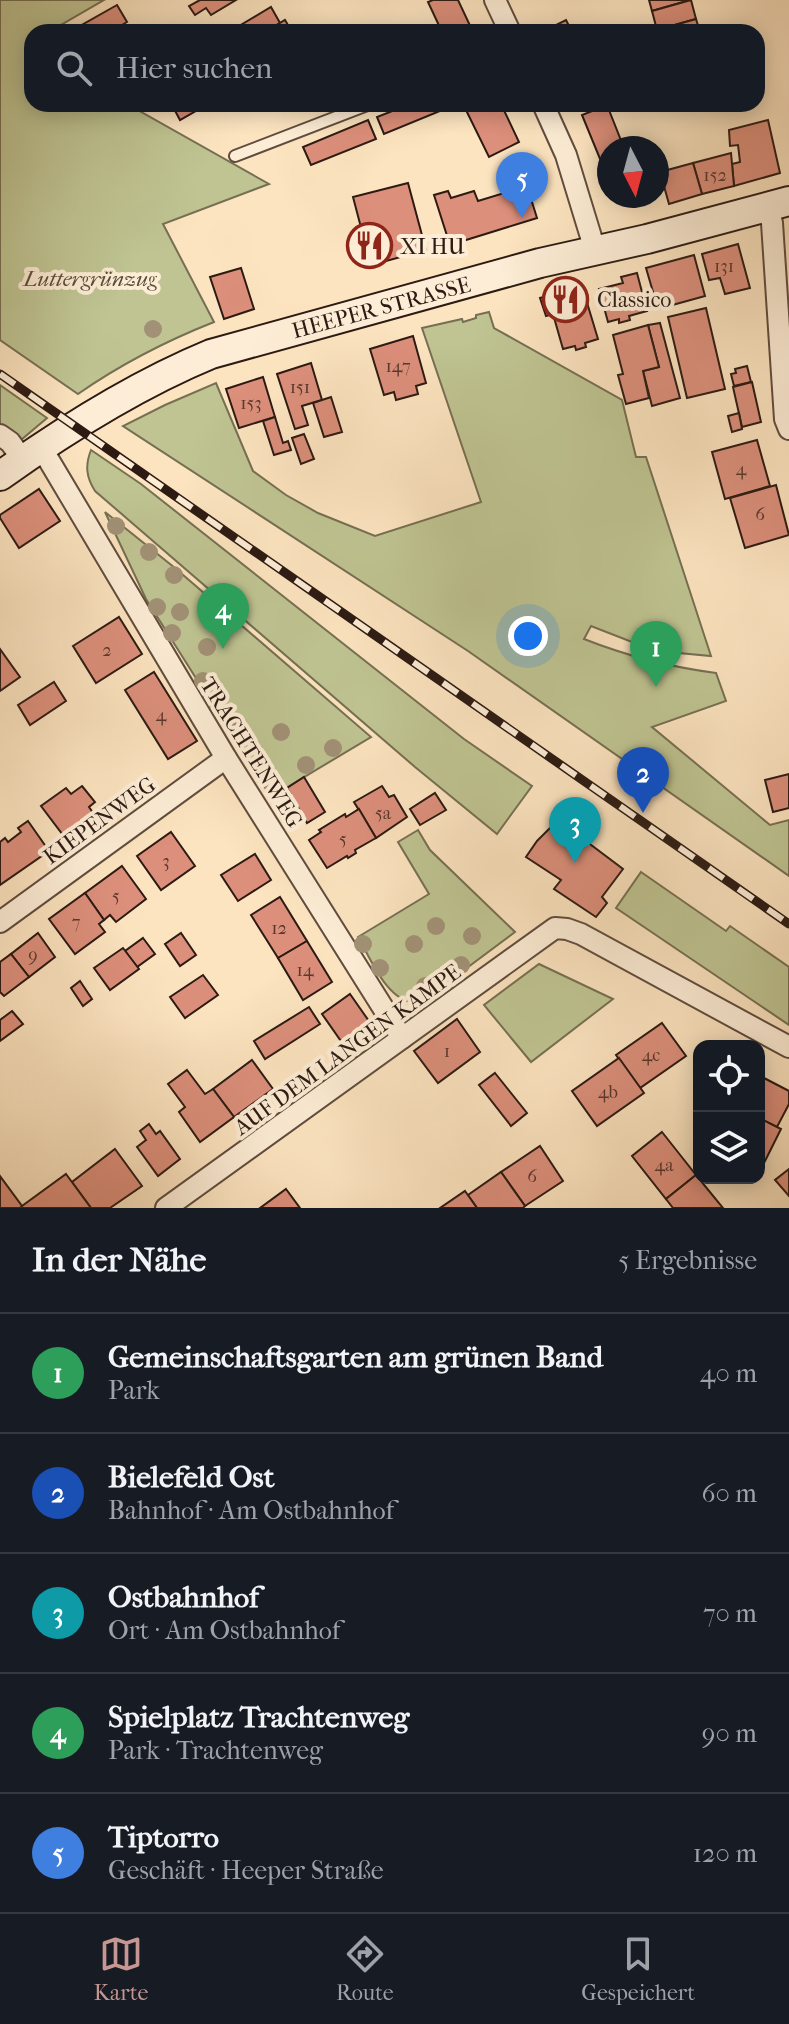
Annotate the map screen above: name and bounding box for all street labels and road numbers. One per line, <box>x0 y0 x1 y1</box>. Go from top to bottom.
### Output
street label: HEEPER STRASSE <box>289 272 474 344</box>
street label: TRACHTENWEG <box>194 673 308 832</box>
street label: KIEPENWEG <box>39 772 161 870</box>
street label: AUF DEM LANGEN KAMPE <box>228 959 466 1141</box>

